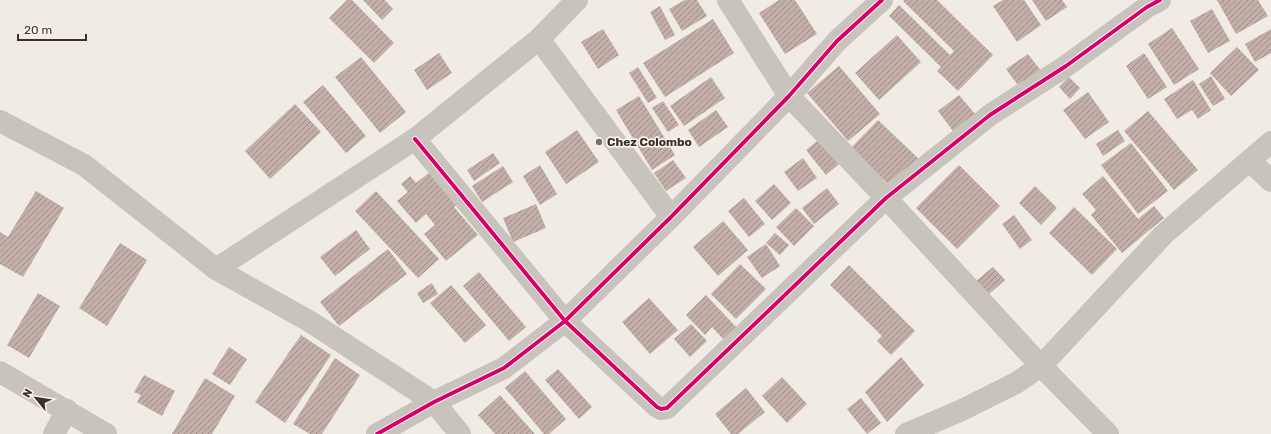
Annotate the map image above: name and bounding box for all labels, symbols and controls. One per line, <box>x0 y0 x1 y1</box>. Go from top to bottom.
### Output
scale bar <box>18 16 86 42</box>
text: 20 m <box>24 23 52 37</box>
place label: Chez Colombo <box>607 135 692 149</box>
marker: Chez Colombo <box>594 137 604 147</box>
north arrow <box>16 378 56 418</box>
text: N <box>20 387 35 400</box>

